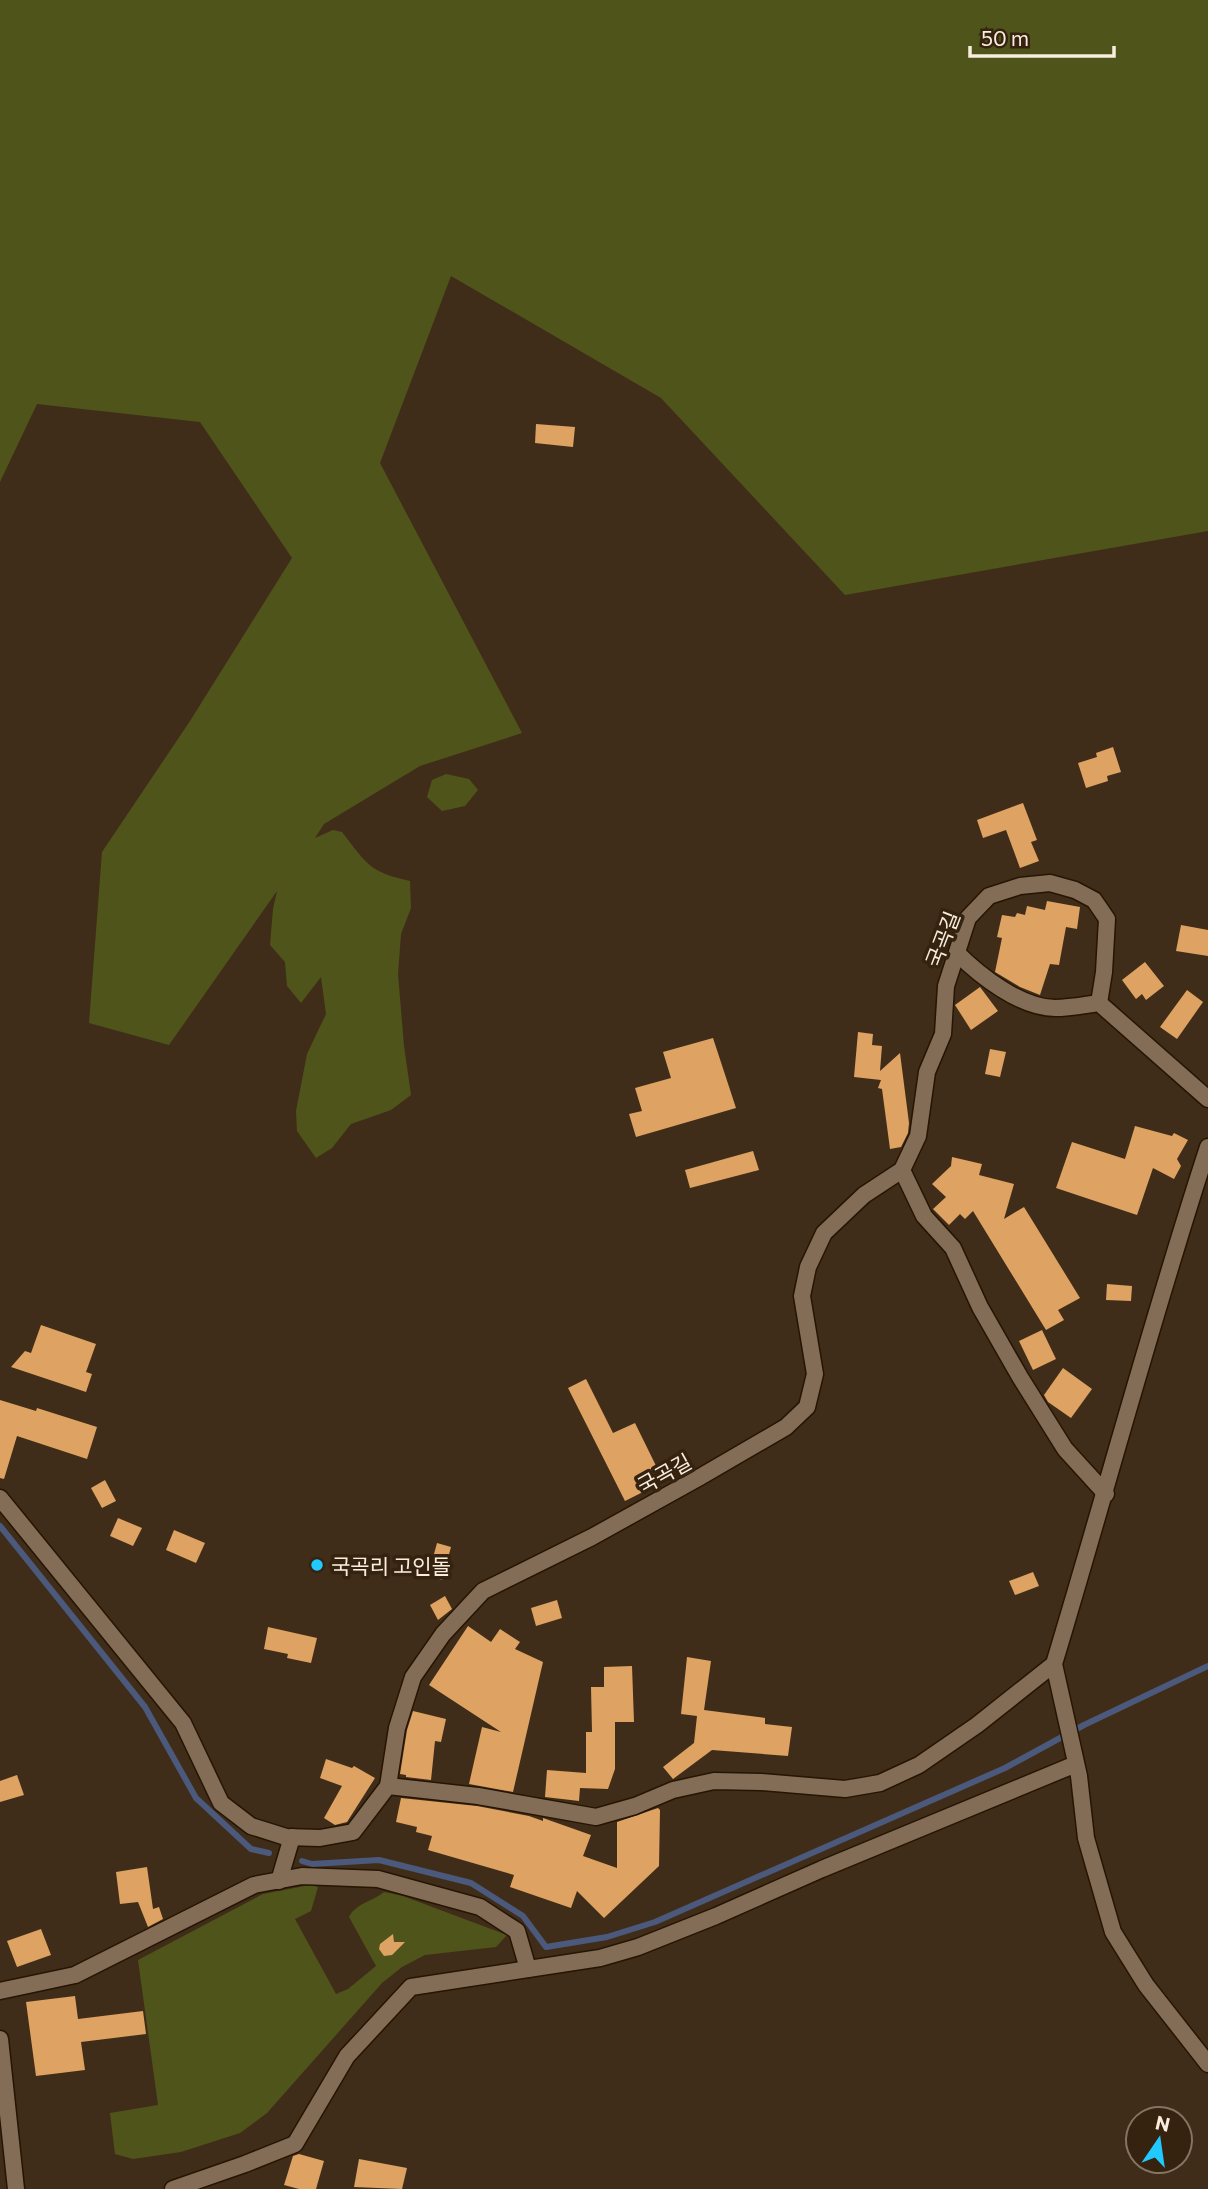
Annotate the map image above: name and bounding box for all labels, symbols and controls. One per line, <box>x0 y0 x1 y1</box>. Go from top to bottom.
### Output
scale bar <box>970 14 1114 58</box>
text: 50 m <box>981 25 1029 50</box>
street label: 국곡길 <box>920 907 964 971</box>
street label: 국곡길 <box>633 1448 695 1498</box>
place label: 국곡리 고인돌 <box>331 1553 451 1578</box>
marker: 국곡리 고인돌 <box>309 1557 325 1573</box>
north arrow <box>1124 2105 1194 2175</box>
text: N <box>1153 2110 1172 2136</box>

